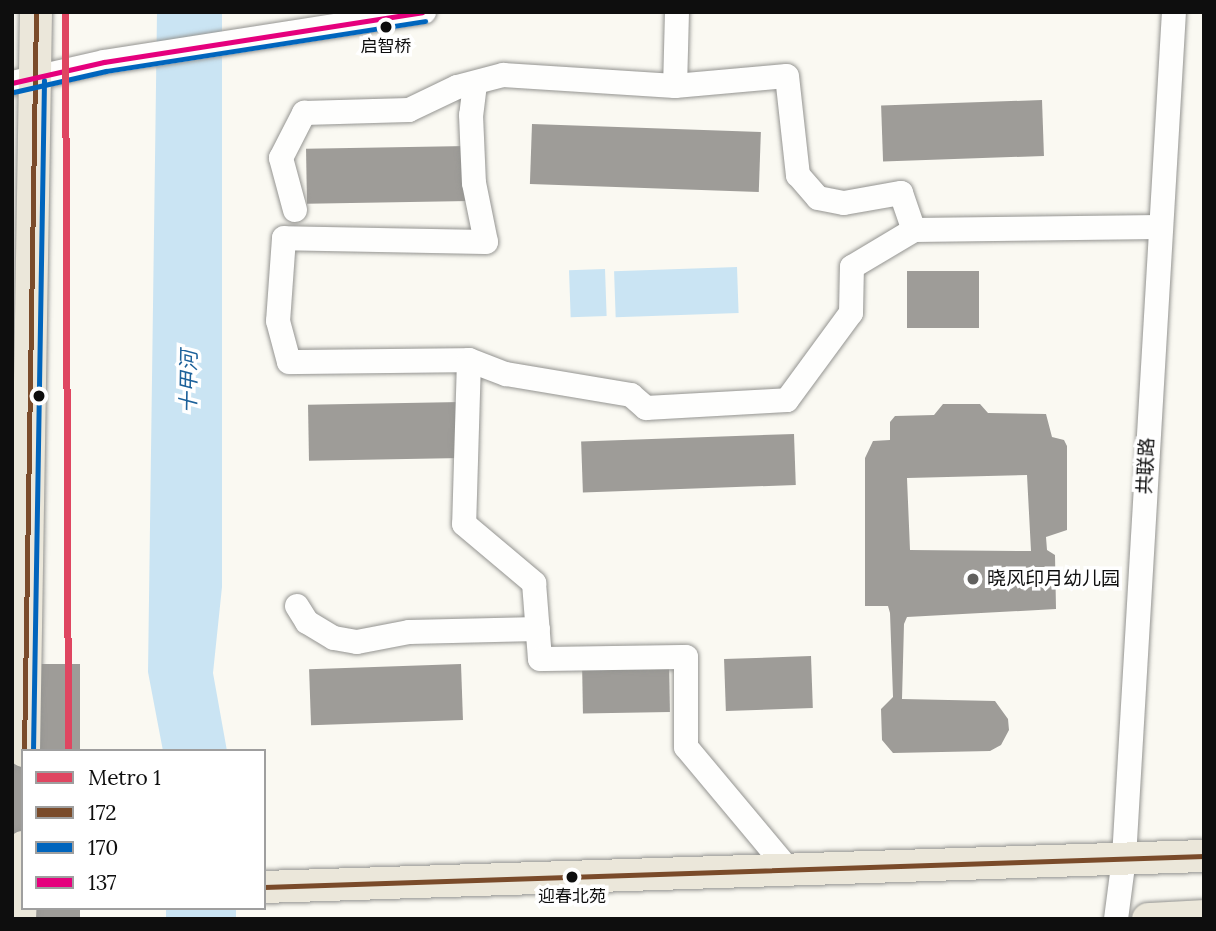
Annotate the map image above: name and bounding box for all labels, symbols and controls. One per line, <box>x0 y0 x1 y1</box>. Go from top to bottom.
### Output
marker: 启智桥 <box>379 20 393 34</box>
place label: 启智桥 <box>361 37 411 57</box>
water label: 十甲河 <box>176 350 202 414</box>
unlabelled marker <box>32 389 46 403</box>
street label: 共联路 <box>1133 437 1159 495</box>
place label: 晓风印月幼儿园 <box>987 568 1120 590</box>
marker: 晓风印月幼儿园 <box>965 571 981 587</box>
legend <box>21 749 266 910</box>
text: Metro 1 <box>88 764 161 791</box>
text: 172 <box>88 799 117 826</box>
text: 170 <box>88 834 118 861</box>
text: 137 <box>88 869 117 896</box>
marker: 迎春北苑 <box>565 870 579 884</box>
place label: 迎春北苑 <box>538 887 606 907</box>

